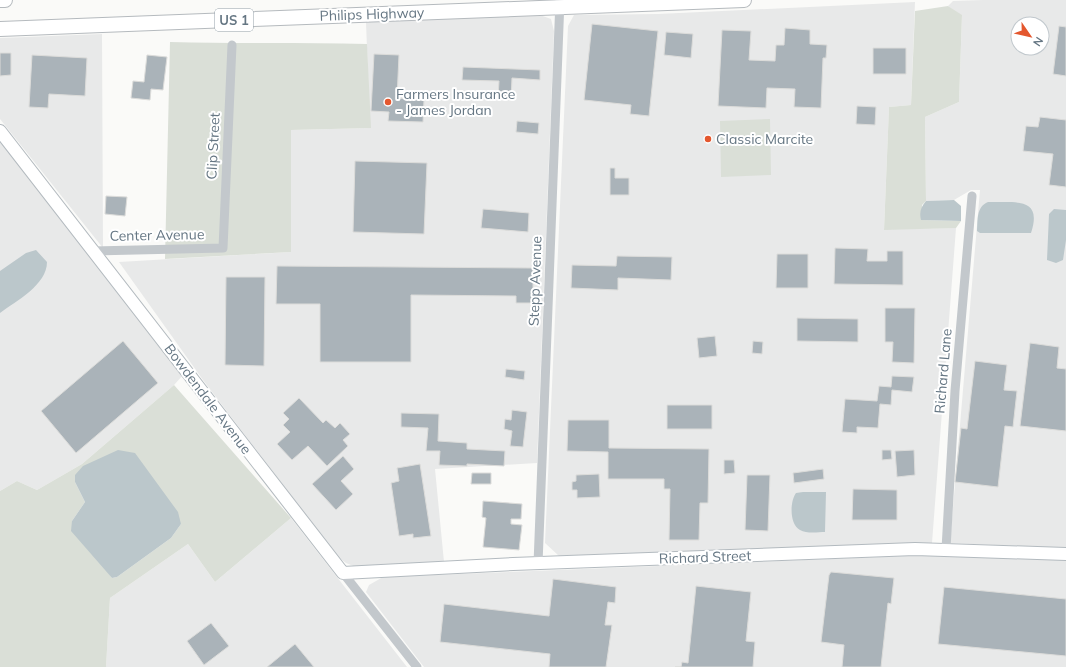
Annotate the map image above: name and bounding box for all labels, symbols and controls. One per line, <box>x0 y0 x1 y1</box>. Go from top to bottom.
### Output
street label: Philips Highway <box>319 3 425 25</box>
road number: US 1 <box>215 9 253 31</box>
north arrow <box>1010 16 1050 56</box>
text: N <box>1030 34 1046 49</box>
place label: Farmers Insurance - James Jordan <box>396 85 515 119</box>
marker: Farmers Insurance - James Jordan <box>383 97 393 107</box>
street label: Clip Street <box>202 112 224 180</box>
place label: Classic Marcite <box>716 130 813 148</box>
marker: Classic Marcite <box>703 134 713 144</box>
street label: Center Avenue <box>109 225 205 245</box>
street label: Stepp Avenue <box>524 236 546 326</box>
street label: Richard Lane <box>930 328 956 414</box>
street label: Bowdendale Avenue <box>161 340 255 458</box>
street label: Richard Street <box>659 546 752 568</box>

